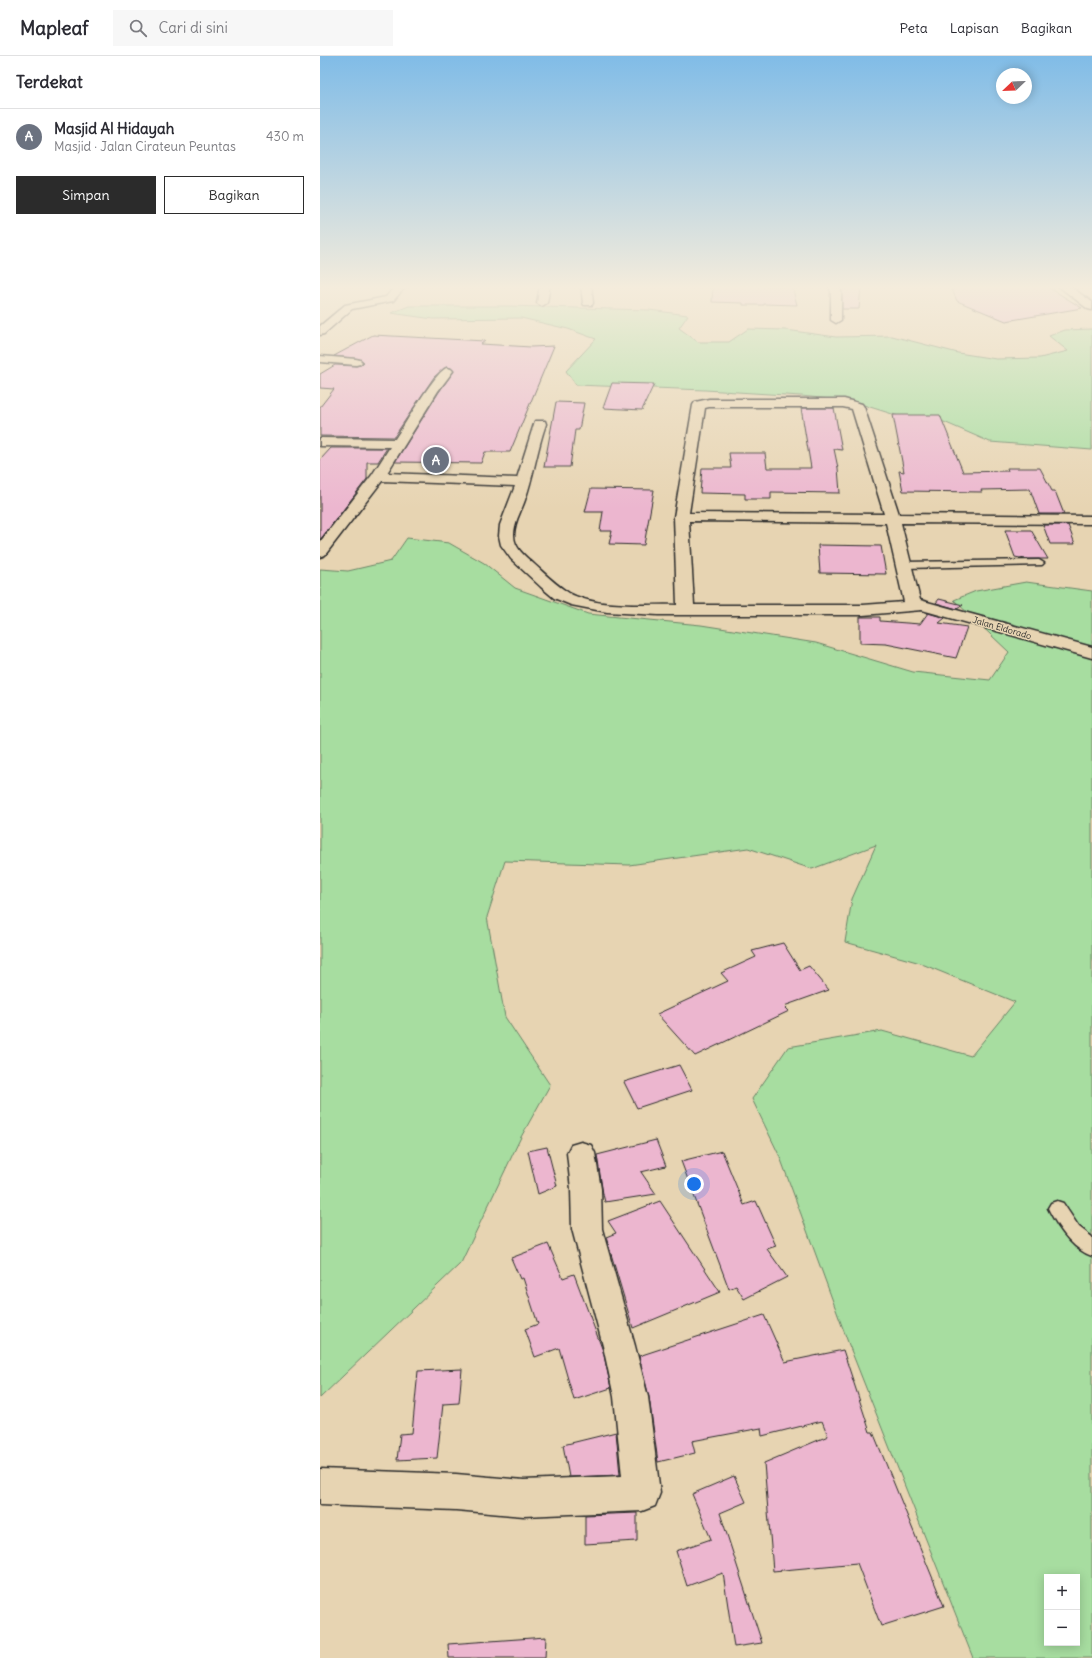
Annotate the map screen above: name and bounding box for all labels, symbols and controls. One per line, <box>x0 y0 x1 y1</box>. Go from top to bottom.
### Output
search box <box>113 10 393 46</box>
text: Mapleaf <box>20 16 89 40</box>
icon: search <box>127 17 149 39</box>
text: Cari di sini <box>159 18 228 37</box>
text: Peta <box>900 19 928 37</box>
text: Lapisan <box>950 19 999 37</box>
text: Bagikan <box>1021 19 1072 37</box>
north arrow <box>996 68 1032 104</box>
text: Terdekat <box>16 71 83 93</box>
text: Masjid Al Hidayah <box>54 119 174 138</box>
text: A <box>25 128 33 145</box>
text: 430 m <box>266 128 304 145</box>
text: Masjid · Jalan Cirateun Peuntas <box>54 138 236 155</box>
button: Simpan <box>16 176 156 214</box>
button: Bagikan <box>164 176 304 214</box>
pin: A <box>423 445 449 475</box>
street label: Jalan Eldorado <box>971 614 1033 641</box>
your location <box>684 1174 704 1194</box>
map controls <box>1044 1574 1080 1646</box>
button: + <box>1044 1574 1080 1610</box>
button: − <box>1044 1610 1080 1646</box>

